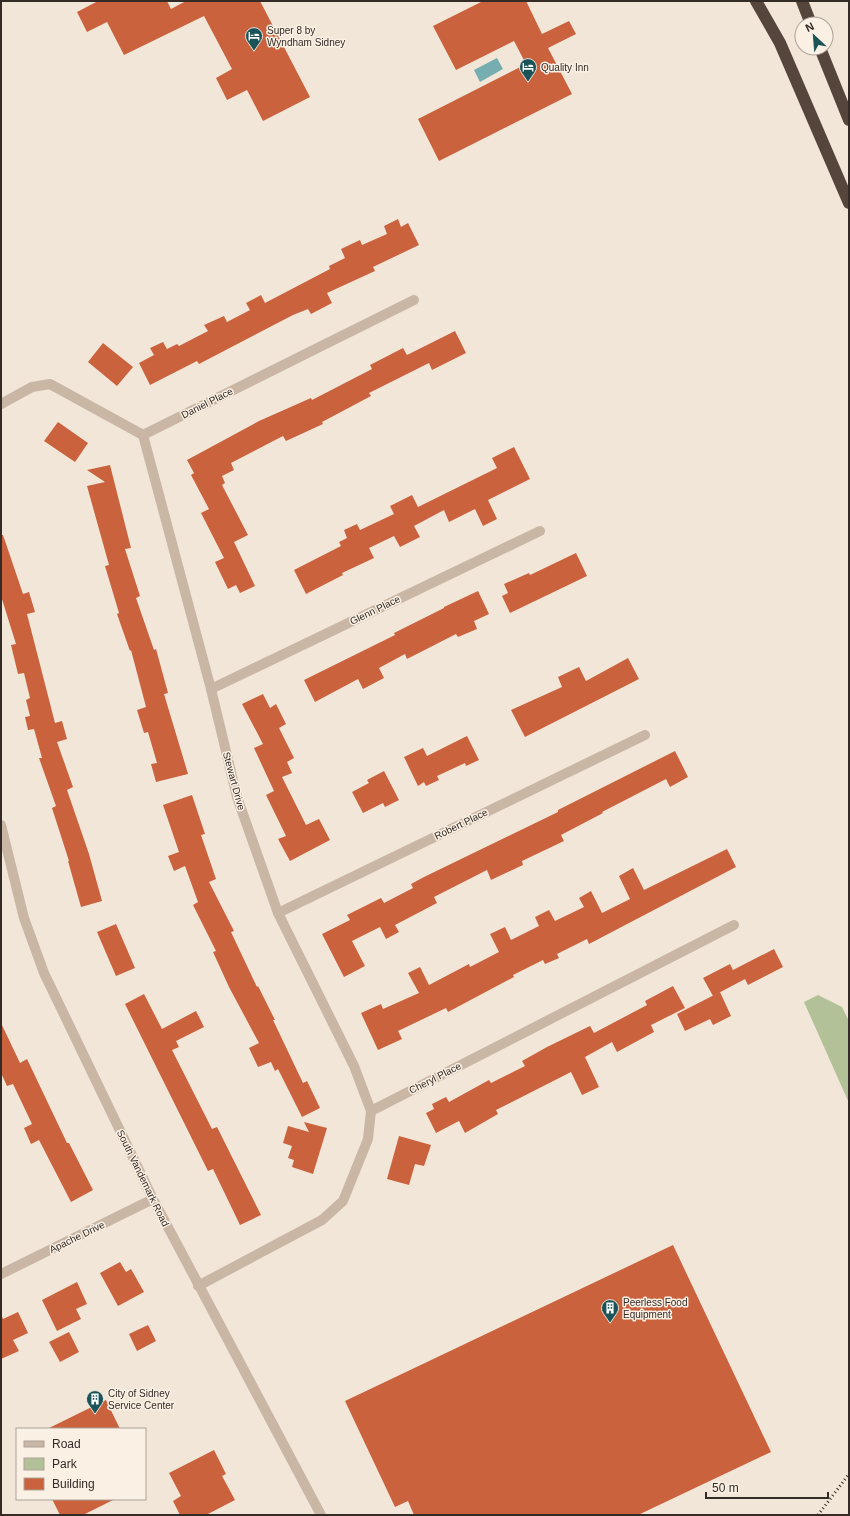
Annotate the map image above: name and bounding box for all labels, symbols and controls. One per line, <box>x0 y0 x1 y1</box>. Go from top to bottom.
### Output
north arrow <box>794 16 834 56</box>
text: N <box>803 20 816 34</box>
place label: Super 8 by Wyndham Sidney <box>267 25 345 48</box>
hotel icon: Super 8 by Wyndham Sidney <box>244 26 264 51</box>
hotel icon: Quality Inn <box>518 57 538 82</box>
place label: Quality Inn <box>541 62 589 73</box>
street label: Daniel Place <box>179 385 235 421</box>
street label: Glenn Place <box>348 593 402 627</box>
street label: Stewart Drive <box>221 751 247 812</box>
street label: Robert Place <box>433 806 490 842</box>
street label: Cheryl Place <box>407 1060 463 1096</box>
street label: South Vandemark Road <box>115 1128 171 1228</box>
street label: Apache Drive <box>48 1219 107 1255</box>
place label: Peerless Food Equipment <box>623 1297 687 1320</box>
building icon: Peerless Food Equipment <box>600 1298 620 1323</box>
place label: City of Sidney Service Center <box>108 1388 175 1411</box>
building icon: City of Sidney Service Center <box>85 1389 105 1414</box>
legend <box>16 1428 146 1500</box>
text: Road <box>52 1437 81 1451</box>
text: Park <box>52 1457 78 1471</box>
scale bar <box>706 1474 828 1500</box>
text: Building <box>52 1477 95 1491</box>
text: 50 m <box>712 1481 739 1495</box>

